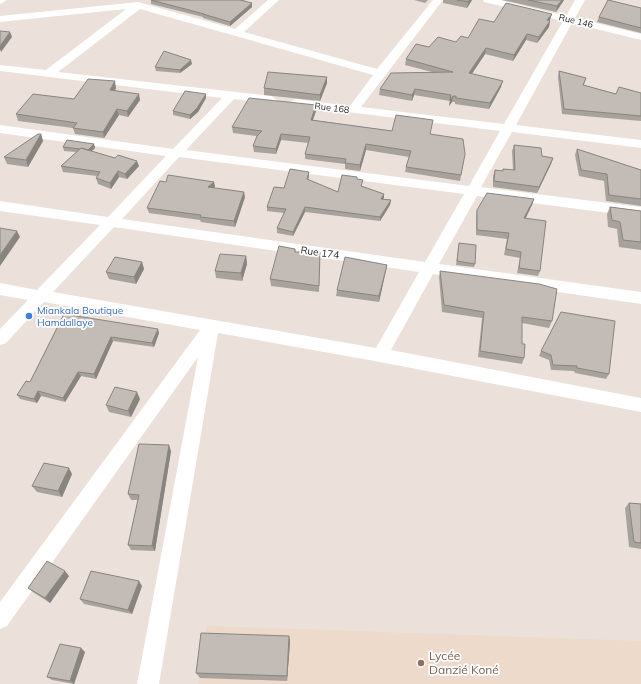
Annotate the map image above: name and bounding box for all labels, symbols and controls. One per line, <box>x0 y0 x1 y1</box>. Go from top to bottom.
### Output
street label: Rue 146 <box>558 11 594 30</box>
street label: Rue 168 <box>314 100 350 115</box>
street label: Rue 174 <box>300 243 340 262</box>
place label: Miankala Boutique Hamdallaye <box>37 304 123 329</box>
marker: Miankala Boutique Hamdallaye <box>24 311 34 321</box>
place label: Lycée Danzié Koné <box>429 648 499 677</box>
marker: Lycée Danzié Koné <box>416 658 426 668</box>

